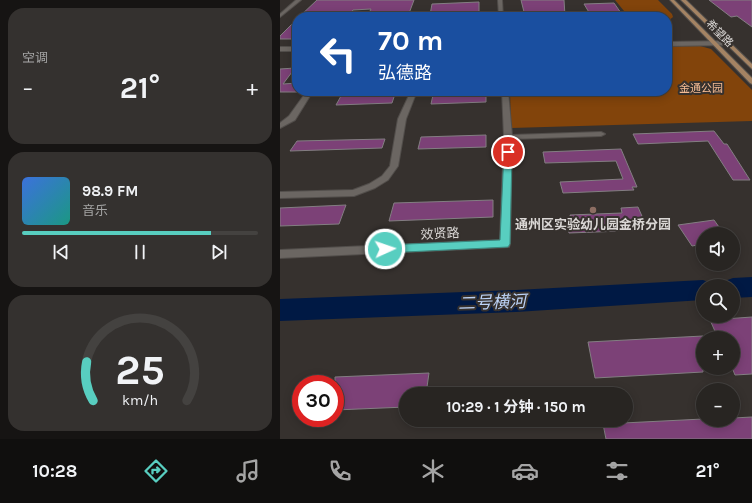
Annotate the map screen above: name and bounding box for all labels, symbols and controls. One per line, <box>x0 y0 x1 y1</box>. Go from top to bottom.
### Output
street label: 希望路 <box>703 17 736 50</box>
text: 70 m <box>378 24 443 57</box>
icon: left <box>312 28 364 80</box>
text: 空调 <box>22 50 48 65</box>
text: 弘德路 <box>378 62 432 84</box>
text: 21° <box>120 70 160 106</box>
text: − <box>22 75 34 101</box>
text: + <box>246 75 258 101</box>
park label: 金通公园 <box>679 82 723 95</box>
pin <box>491 135 525 169</box>
icon: arrive <box>497 141 519 163</box>
text: 98.9 FM <box>82 182 138 200</box>
text: 音乐 <box>82 203 108 218</box>
marker: 通州区实验幼儿园金桥分园 <box>588 205 598 215</box>
place label: 通州区实验幼儿园金桥分园 <box>515 217 671 232</box>
street label: 效贤路 <box>420 225 460 242</box>
map controls <box>696 227 740 427</box>
button: sound <box>696 227 740 271</box>
position arrow <box>364 228 406 270</box>
icon: previous <box>50 241 72 263</box>
icon: pause <box>129 241 151 263</box>
icon: next <box>208 241 230 263</box>
button: search <box>696 279 740 323</box>
water label: 二号横河 <box>458 291 529 313</box>
button: + <box>696 331 740 375</box>
text: 25 <box>115 346 165 394</box>
speed limit sign: 30 <box>292 375 344 427</box>
button: − <box>696 383 740 427</box>
text: km/h <box>122 392 158 409</box>
text: 10:29 · 1 分钟 · 150 m <box>446 398 586 416</box>
icon: directions <box>142 457 170 485</box>
icon: music <box>234 457 262 485</box>
icon: phone <box>326 457 354 485</box>
icon: climate <box>419 457 447 485</box>
icon: car <box>511 457 539 485</box>
icon: filters <box>603 457 631 485</box>
text: 10:28 <box>32 460 77 482</box>
text: 21° <box>696 460 720 482</box>

